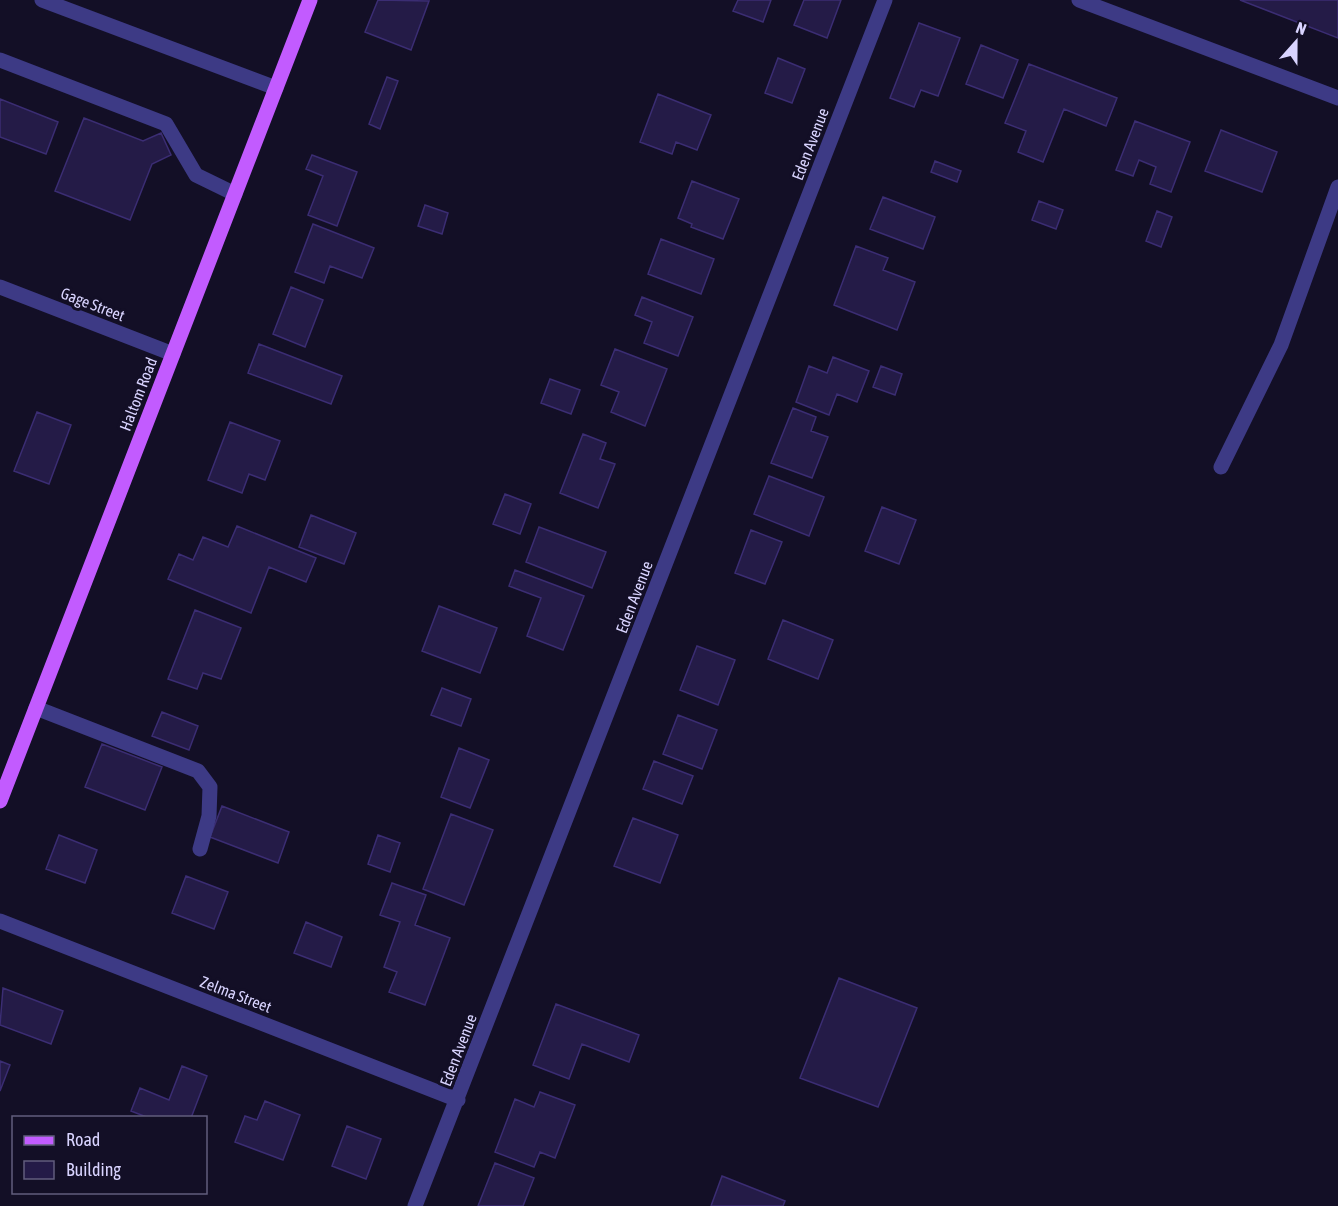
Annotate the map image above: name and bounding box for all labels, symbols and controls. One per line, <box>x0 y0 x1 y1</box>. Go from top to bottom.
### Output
north arrow <box>1266 12 1326 72</box>
text: N <box>1294 18 1309 38</box>
street label: Eden Avenue <box>788 105 832 183</box>
street label: Gage Street <box>58 284 128 325</box>
street label: Haltom Road <box>116 355 160 433</box>
street label: Eden Avenue <box>612 558 656 636</box>
street label: Zelma Street <box>198 972 275 1016</box>
street label: Eden Avenue <box>436 1011 480 1089</box>
legend <box>12 1116 207 1194</box>
text: Road <box>66 1129 100 1150</box>
text: Building <box>66 1159 121 1180</box>

